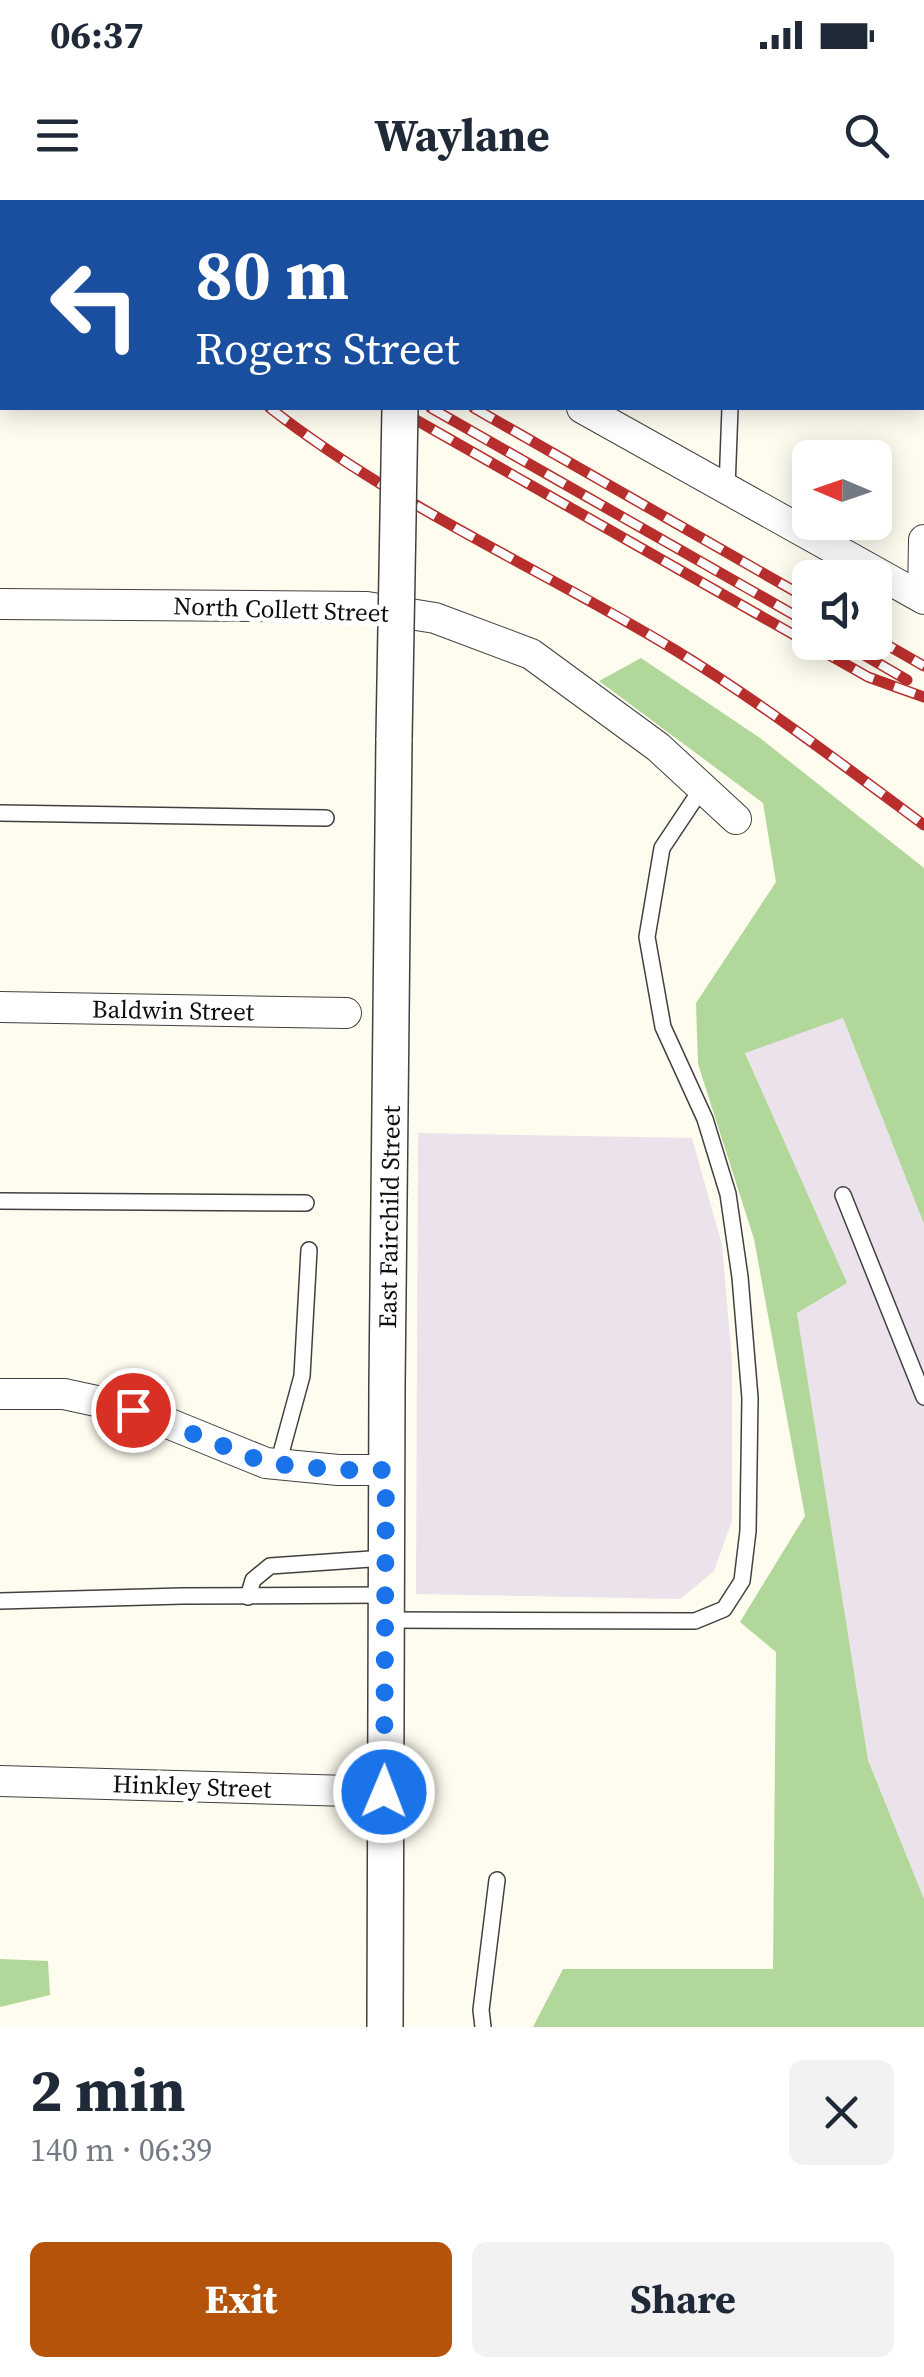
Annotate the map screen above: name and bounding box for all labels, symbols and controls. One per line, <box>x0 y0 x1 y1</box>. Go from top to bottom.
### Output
text: 06:37 <box>50 9 144 61</box>
text: Waylane <box>374 104 550 166</box>
icon: menu <box>30 108 85 163</box>
icon: search <box>839 108 894 163</box>
text: 80 m <box>195 226 349 322</box>
icon: left <box>30 240 160 370</box>
text: Rogers Street <box>195 317 459 379</box>
north arrow <box>792 440 892 540</box>
map controls <box>792 440 892 660</box>
button: sound <box>792 560 892 660</box>
street label: North Collett Street <box>173 588 390 630</box>
street label: Baldwin Street <box>92 992 255 1028</box>
street label: East Fairchild Street <box>370 1104 408 1329</box>
pin <box>91 1368 176 1453</box>
icon: arrive <box>106 1383 161 1438</box>
position arrow <box>332 1740 436 1844</box>
street label: Hinkley Street <box>112 1766 273 1806</box>
text: 2 min <box>30 2049 186 2131</box>
button: close <box>789 2060 894 2165</box>
text: 140 m · 06:39 <box>30 2128 212 2172</box>
button: Exit <box>30 2242 452 2357</box>
button: Share <box>472 2242 894 2357</box>

